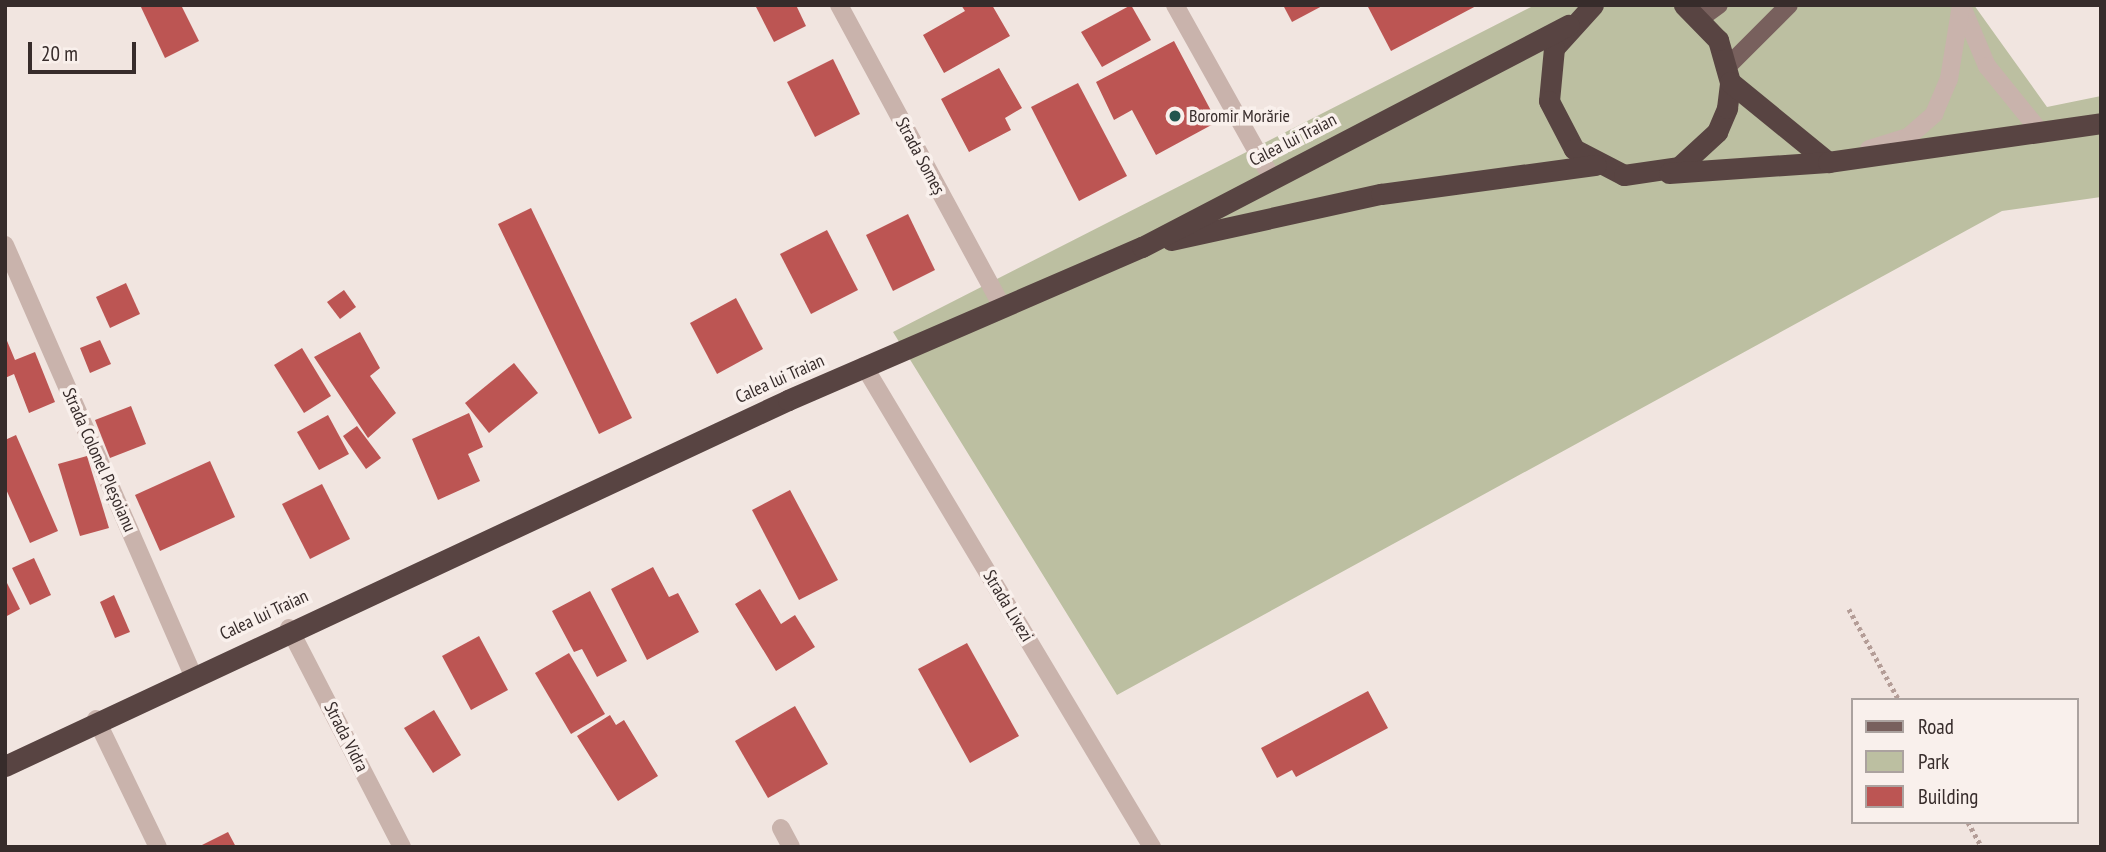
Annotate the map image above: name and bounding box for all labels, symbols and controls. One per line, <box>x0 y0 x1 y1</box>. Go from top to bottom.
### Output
scale bar <box>32 28 140 72</box>
text: 20 m <box>41 40 78 67</box>
place label: Boromir Morărie <box>1189 105 1290 127</box>
marker: Boromir Morărie <box>1167 108 1183 124</box>
street label: Calea lui Traian <box>1246 109 1340 171</box>
street label: Strada Someș <box>891 114 949 198</box>
street label: Calea lui Traian <box>732 350 828 408</box>
street label: Strada Colonel Pleșoianu <box>58 385 140 535</box>
street label: Strada Livezi <box>978 566 1038 646</box>
street label: Calea lui Traian <box>216 585 312 645</box>
street label: Strada Vidra <box>319 698 373 776</box>
legend <box>1850 698 2078 824</box>
text: Road <box>1918 713 1954 740</box>
text: Park <box>1918 748 1949 775</box>
text: Building <box>1918 783 1978 810</box>

